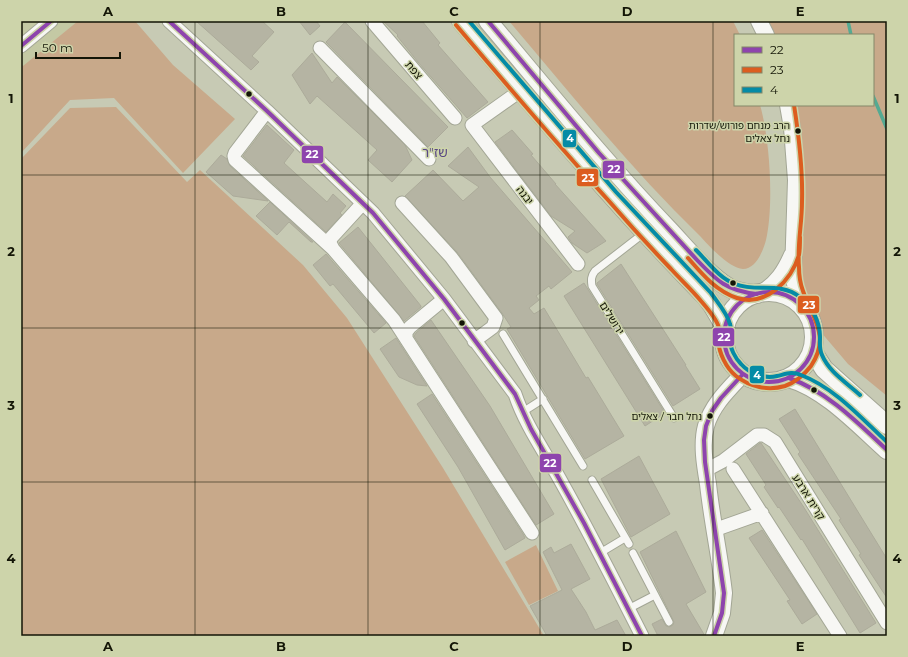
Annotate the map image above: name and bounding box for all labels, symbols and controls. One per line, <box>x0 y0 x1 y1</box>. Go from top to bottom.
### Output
text: A <box>102 3 114 19</box>
text: B <box>276 3 286 19</box>
text: C <box>449 3 459 19</box>
text: D <box>622 3 633 19</box>
text: E <box>796 3 805 19</box>
scale bar <box>36 34 120 60</box>
legend <box>734 34 874 106</box>
text: 50 m <box>42 40 73 55</box>
text: 22 <box>770 42 784 57</box>
street label: צפת <box>402 58 426 82</box>
text: 23 <box>770 62 784 77</box>
text: 4 <box>770 82 778 97</box>
unlabelled marker <box>244 89 254 99</box>
text: 1 <box>8 90 14 106</box>
text: 1 <box>894 90 900 106</box>
place label: הרב מנחם פורוש/שדרות נחל צאלים <box>689 119 790 145</box>
marker: הרב מנחם פורוש/שדרות נחל צאלים <box>793 126 803 136</box>
line badge: 4 <box>562 129 577 148</box>
text: 4 <box>566 131 574 145</box>
district label: שז"ר <box>422 144 448 160</box>
line badge: 22 <box>301 145 324 164</box>
text: 22 <box>306 147 319 161</box>
line badge: 22 <box>602 160 625 179</box>
text: 22 <box>608 162 621 176</box>
line badge: 23 <box>576 168 599 187</box>
text: 23 <box>581 171 595 185</box>
street label: יבנה <box>513 183 537 207</box>
text: 2 <box>7 243 15 259</box>
text: 2 <box>893 243 901 259</box>
unlabelled marker <box>728 278 738 288</box>
line badge: 23 <box>797 295 820 314</box>
text: 23 <box>802 298 816 312</box>
street label: ירושלים <box>596 299 628 337</box>
unlabelled marker <box>457 318 467 328</box>
line badge: 22 <box>712 327 735 347</box>
text: 22 <box>718 330 731 344</box>
line badge: 4 <box>749 365 765 384</box>
text: 4 <box>753 368 761 382</box>
unlabelled marker <box>809 385 819 395</box>
text: 3 <box>6 397 15 413</box>
text: 3 <box>892 397 901 413</box>
place label: נחל חבר / צאלים <box>631 410 702 423</box>
marker: נחל חבר / צאלים <box>705 411 715 421</box>
line badge: 22 <box>539 453 562 473</box>
text: 22 <box>544 456 557 470</box>
street label: קרית ארבע <box>790 472 829 522</box>
text: 4 <box>7 550 16 566</box>
text: 4 <box>893 550 902 566</box>
text: A <box>102 638 114 654</box>
text: B <box>276 638 286 654</box>
text: C <box>449 638 459 654</box>
text: D <box>622 638 633 654</box>
text: E <box>796 638 805 654</box>

